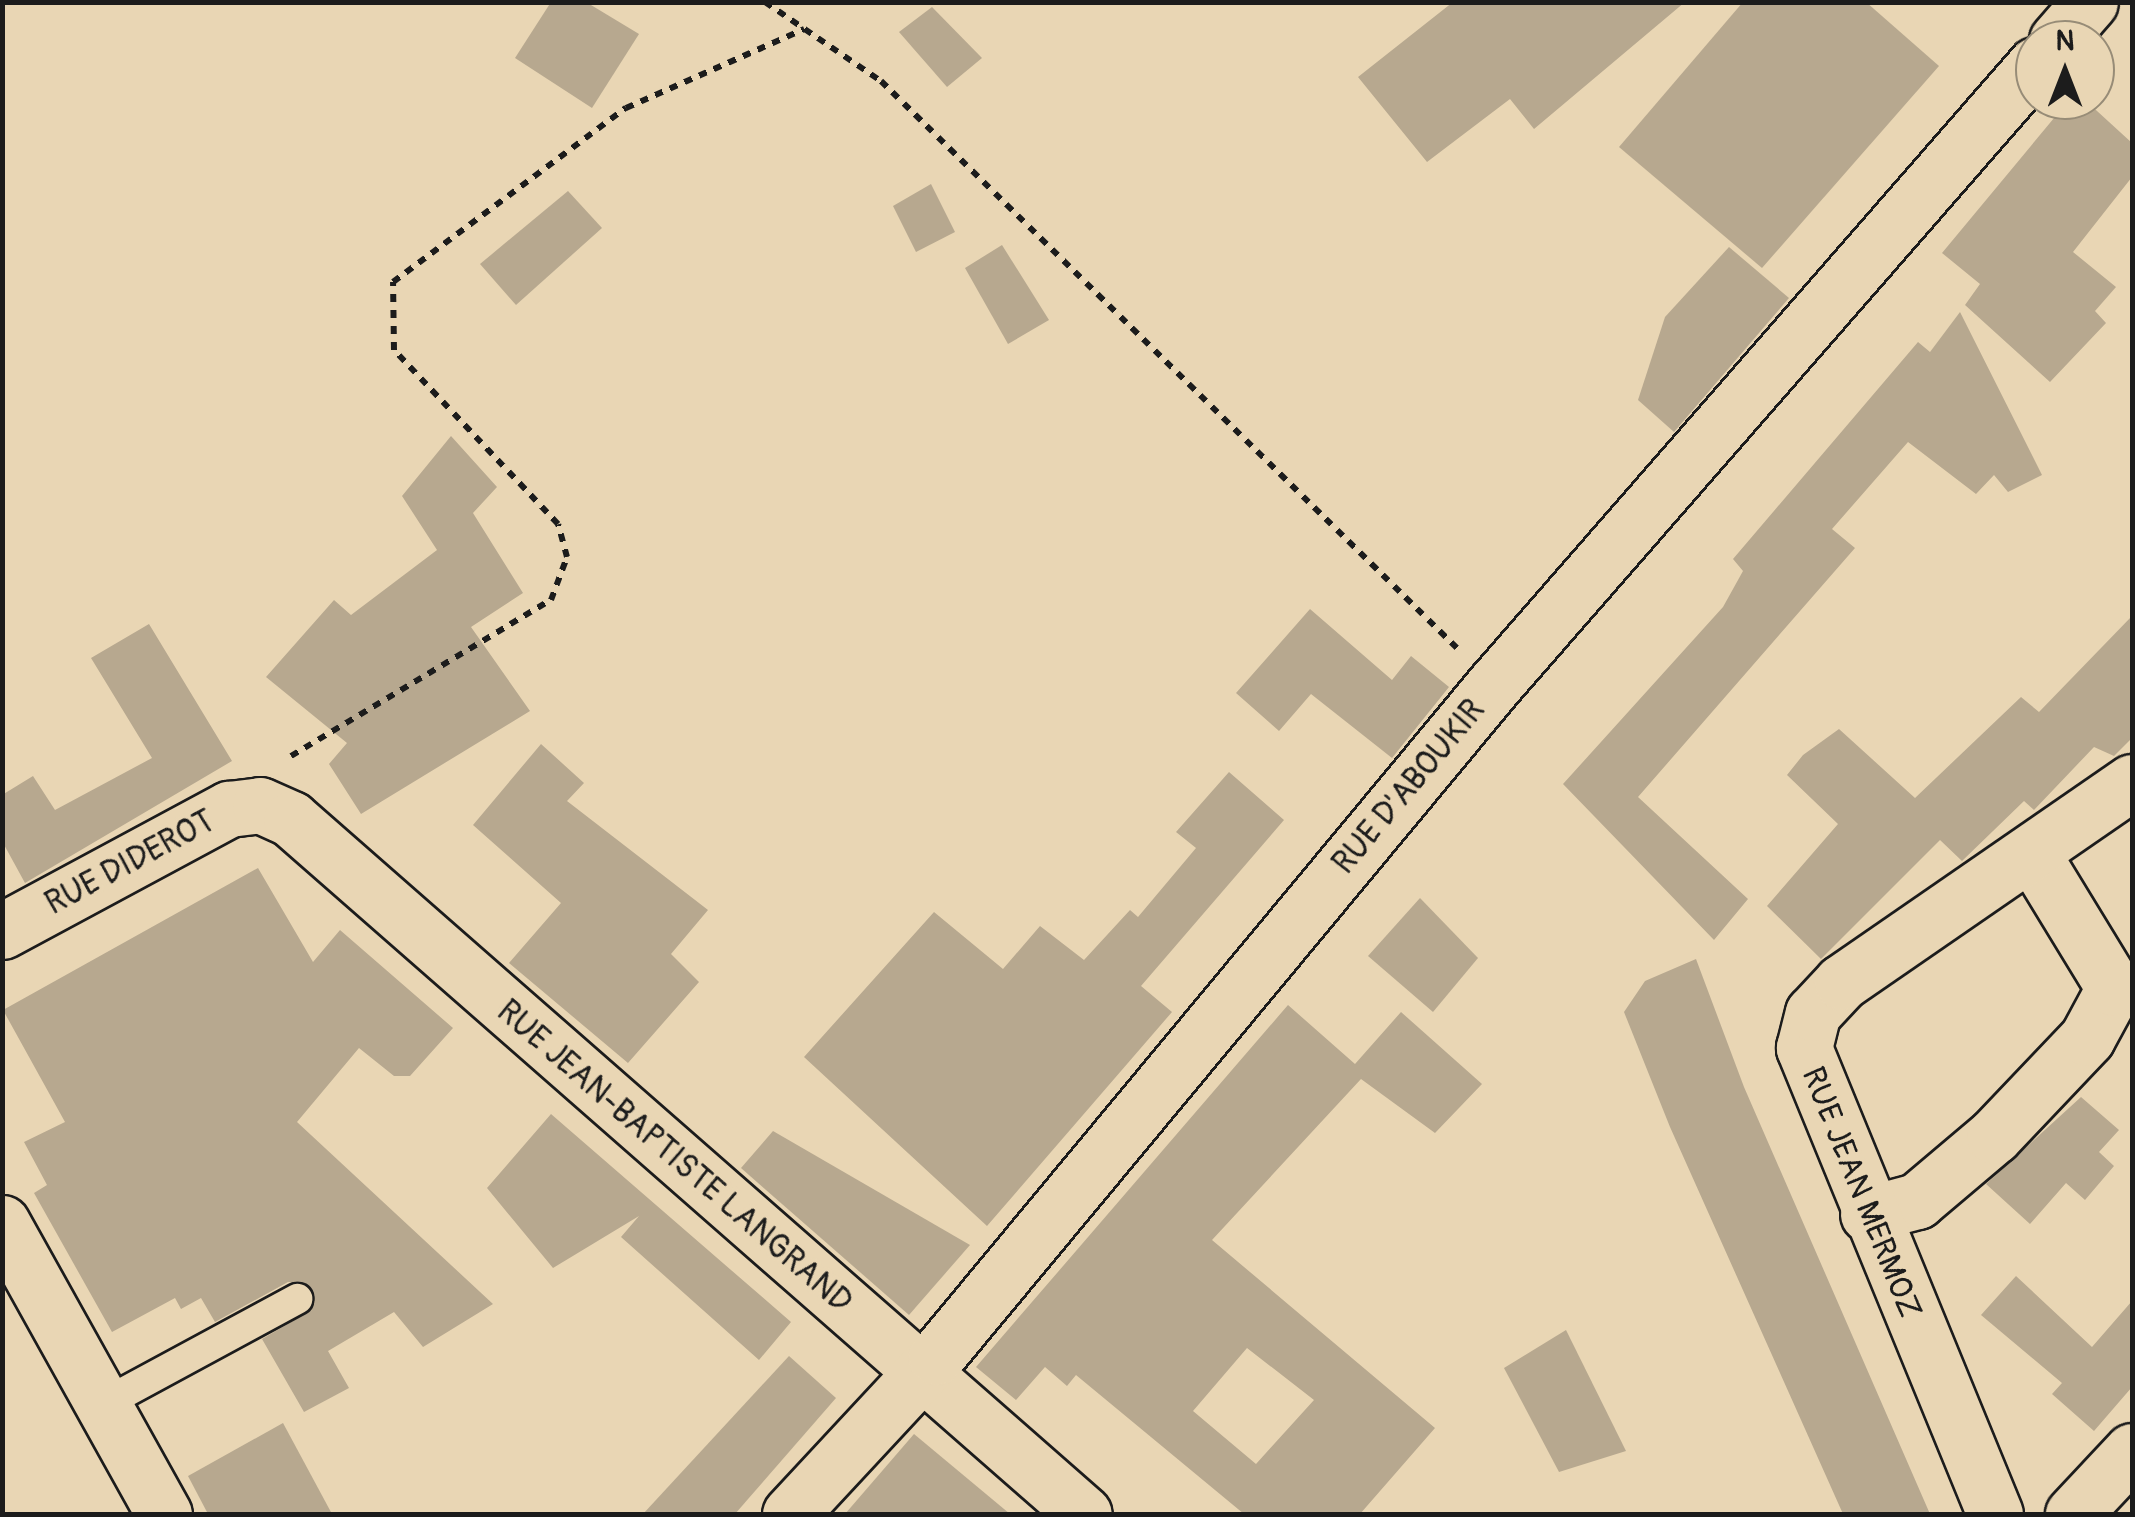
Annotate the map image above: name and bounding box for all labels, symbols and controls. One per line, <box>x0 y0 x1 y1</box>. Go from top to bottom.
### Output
north arrow <box>2015 20 2115 120</box>
text: N <box>2056 24 2074 59</box>
street label: RUE D'ABOUKIR <box>1325 692 1493 882</box>
street label: RUE DIDEROT <box>39 802 221 924</box>
street label: RUE JEAN-BAPTISTE LANGRAND <box>489 993 859 1321</box>
street label: RUE JEAN MERMOZ <box>1793 1062 1929 1324</box>

